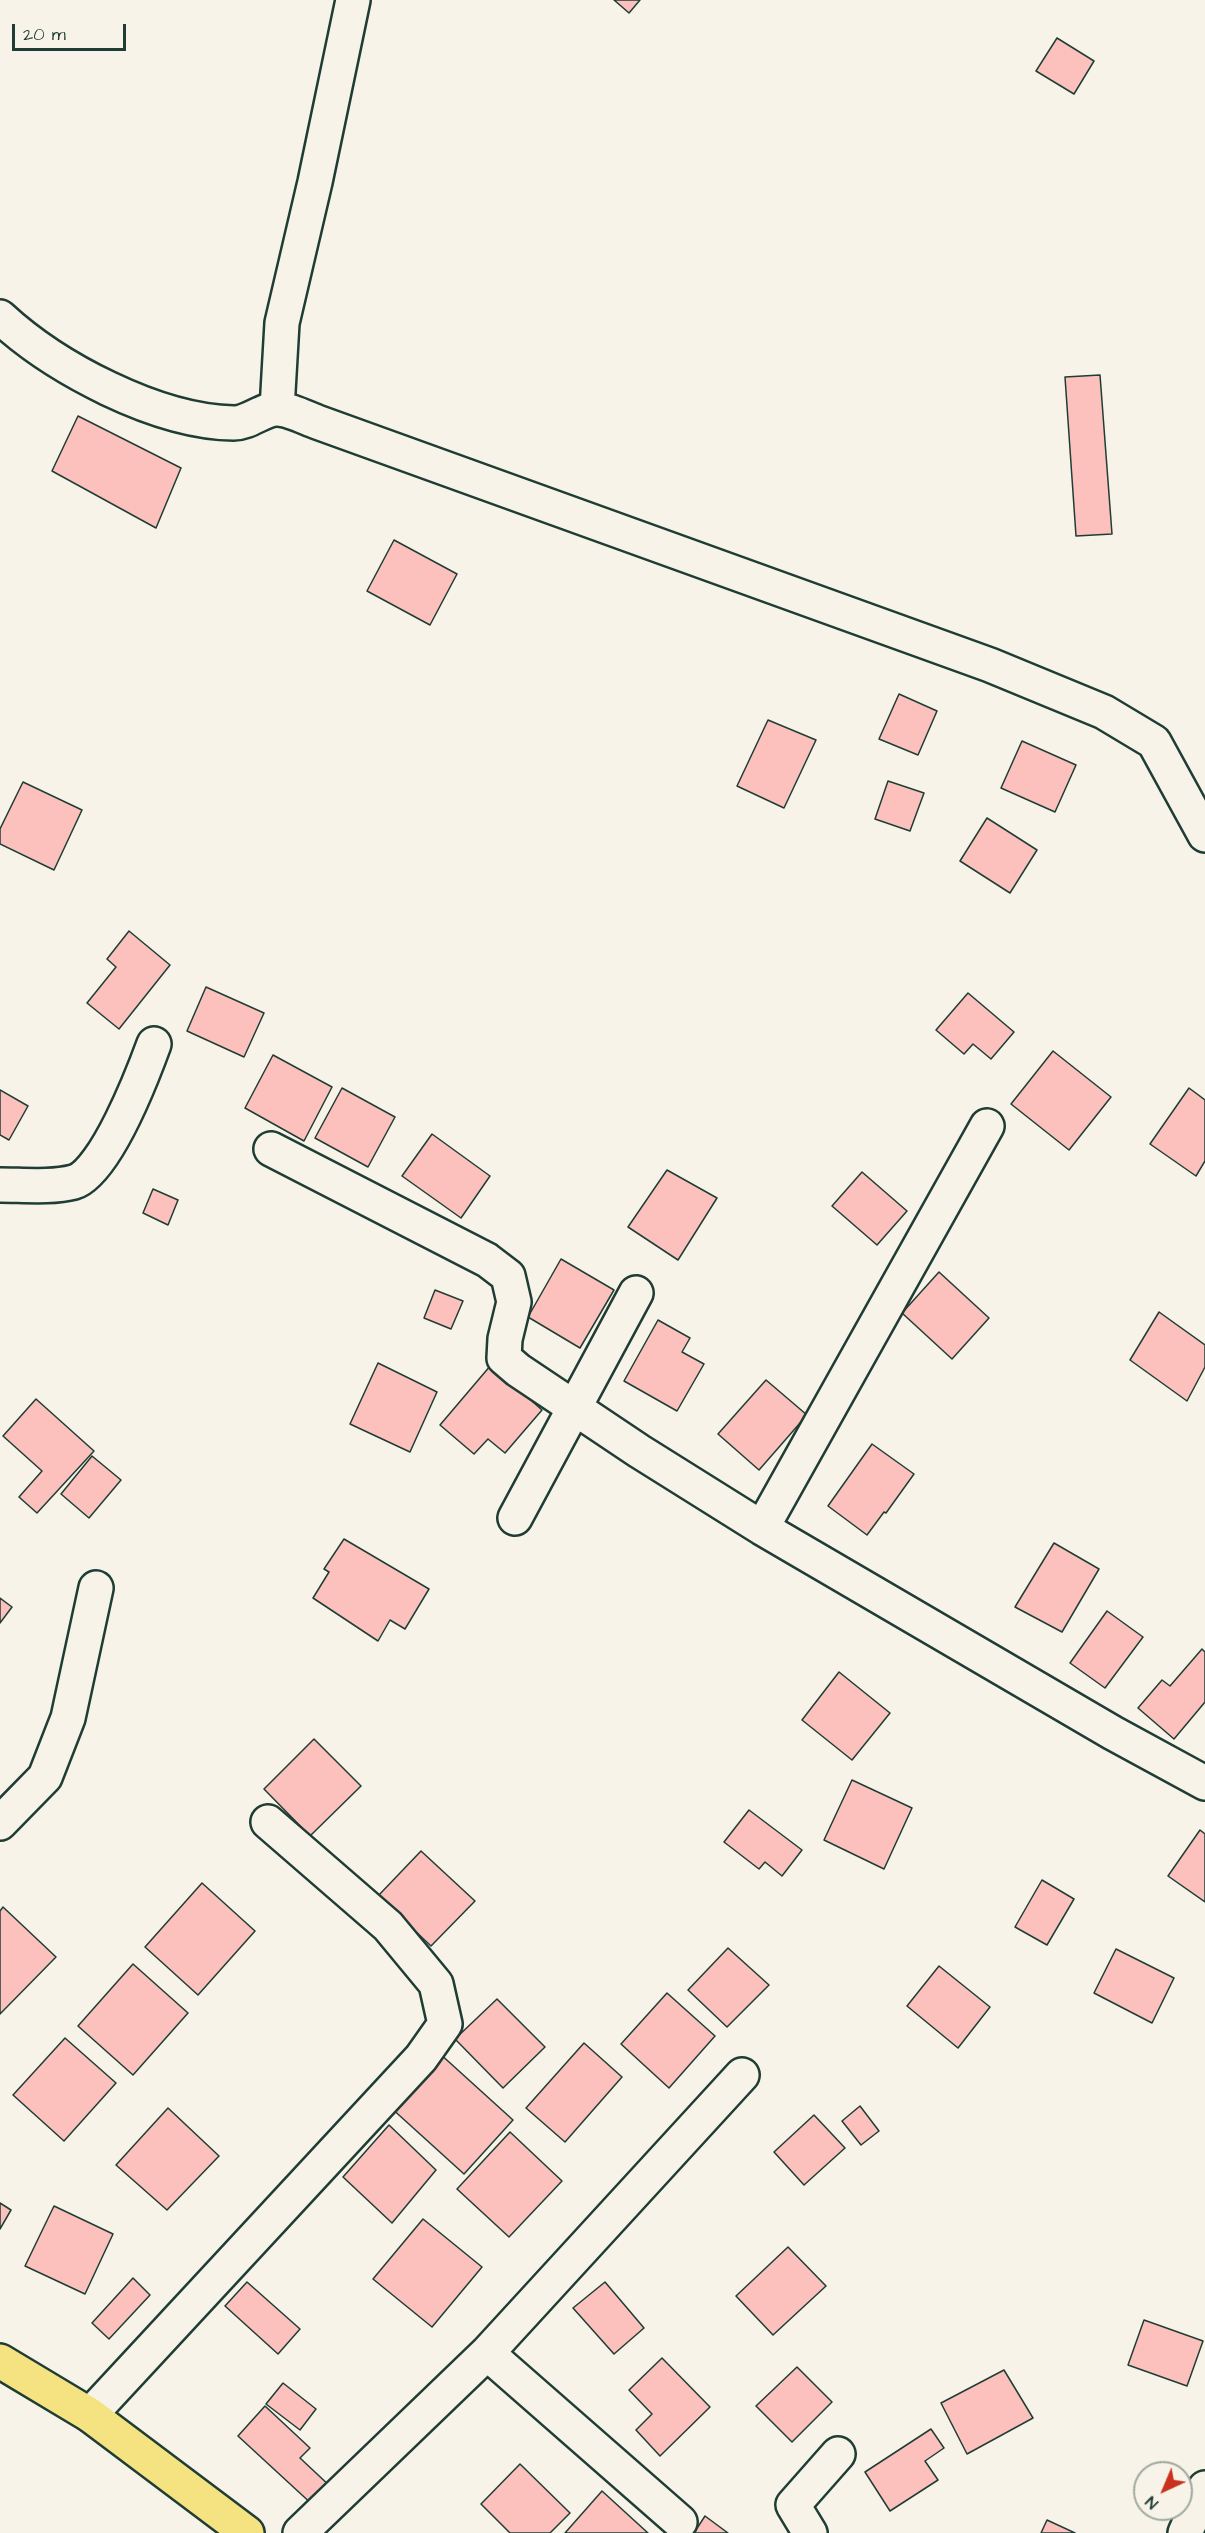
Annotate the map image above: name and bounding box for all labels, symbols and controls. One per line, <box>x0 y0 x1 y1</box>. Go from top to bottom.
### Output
scale bar <box>15 12 129 50</box>
text: 20 m <box>23 22 66 47</box>
north arrow <box>1133 2461 1193 2521</box>
text: N <box>1141 2491 1163 2514</box>

